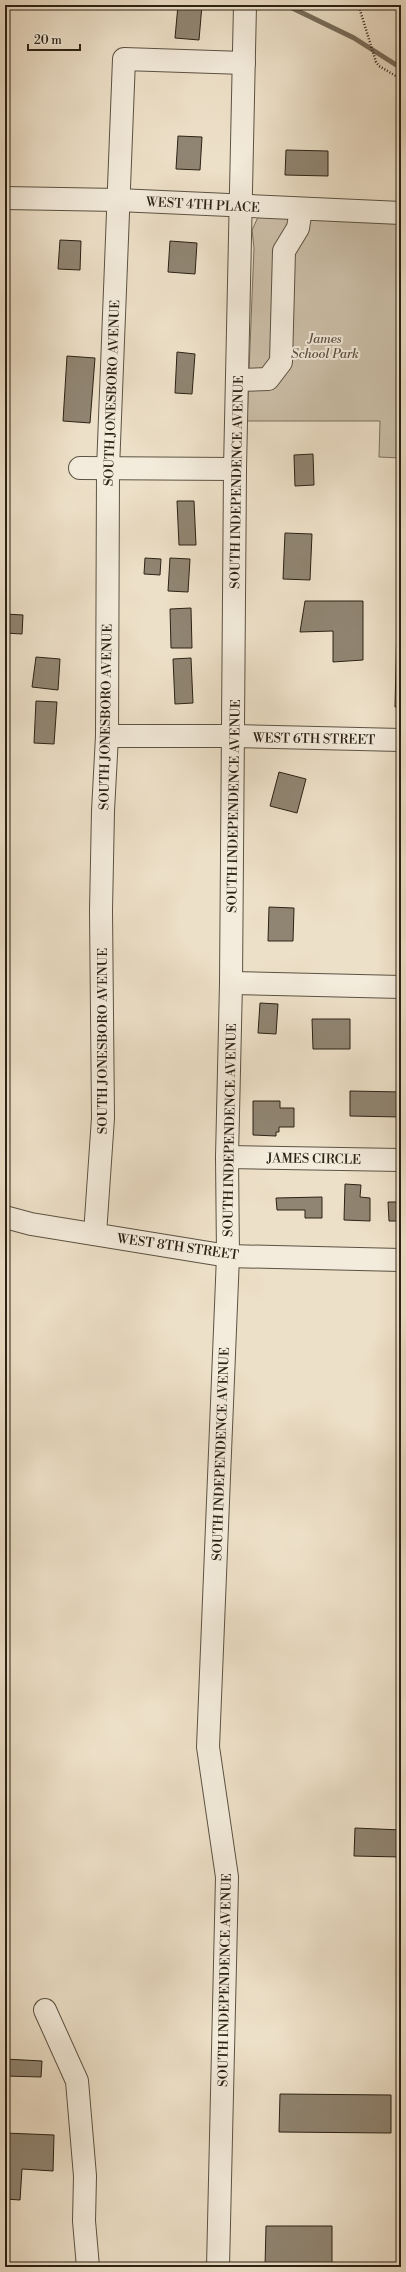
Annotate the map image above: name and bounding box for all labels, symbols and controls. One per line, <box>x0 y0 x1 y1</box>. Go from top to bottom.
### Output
scale bar <box>28 26 80 52</box>
text: 20 m <box>34 33 62 48</box>
street label: WEST 4TH PLACE <box>145 194 260 216</box>
street label: SOUTH JONESBORO AVENUE <box>101 300 123 486</box>
park label: James School Park <box>291 331 359 362</box>
street label: SOUTH INDEPENDENCE AVENUE <box>227 375 247 589</box>
street label: SOUTH JONESBORO AVENUE <box>96 624 116 810</box>
street label: SOUTH INDEPENDENCE AVENUE <box>224 699 244 913</box>
street label: WEST 6TH STREET <box>252 730 375 748</box>
street label: SOUTH JONESBORO AVENUE <box>95 948 111 1134</box>
street label: SOUTH INDEPENDENCE AVENUE <box>220 1023 240 1237</box>
street label: JAMES CIRCLE <box>266 1150 361 1168</box>
street label: WEST 8TH STREET <box>115 1230 240 1263</box>
street label: SOUTH INDEPENDENCE AVENUE <box>209 1347 233 1561</box>
street label: SOUTH INDEPENDENCE AVENUE <box>215 1873 235 2087</box>

